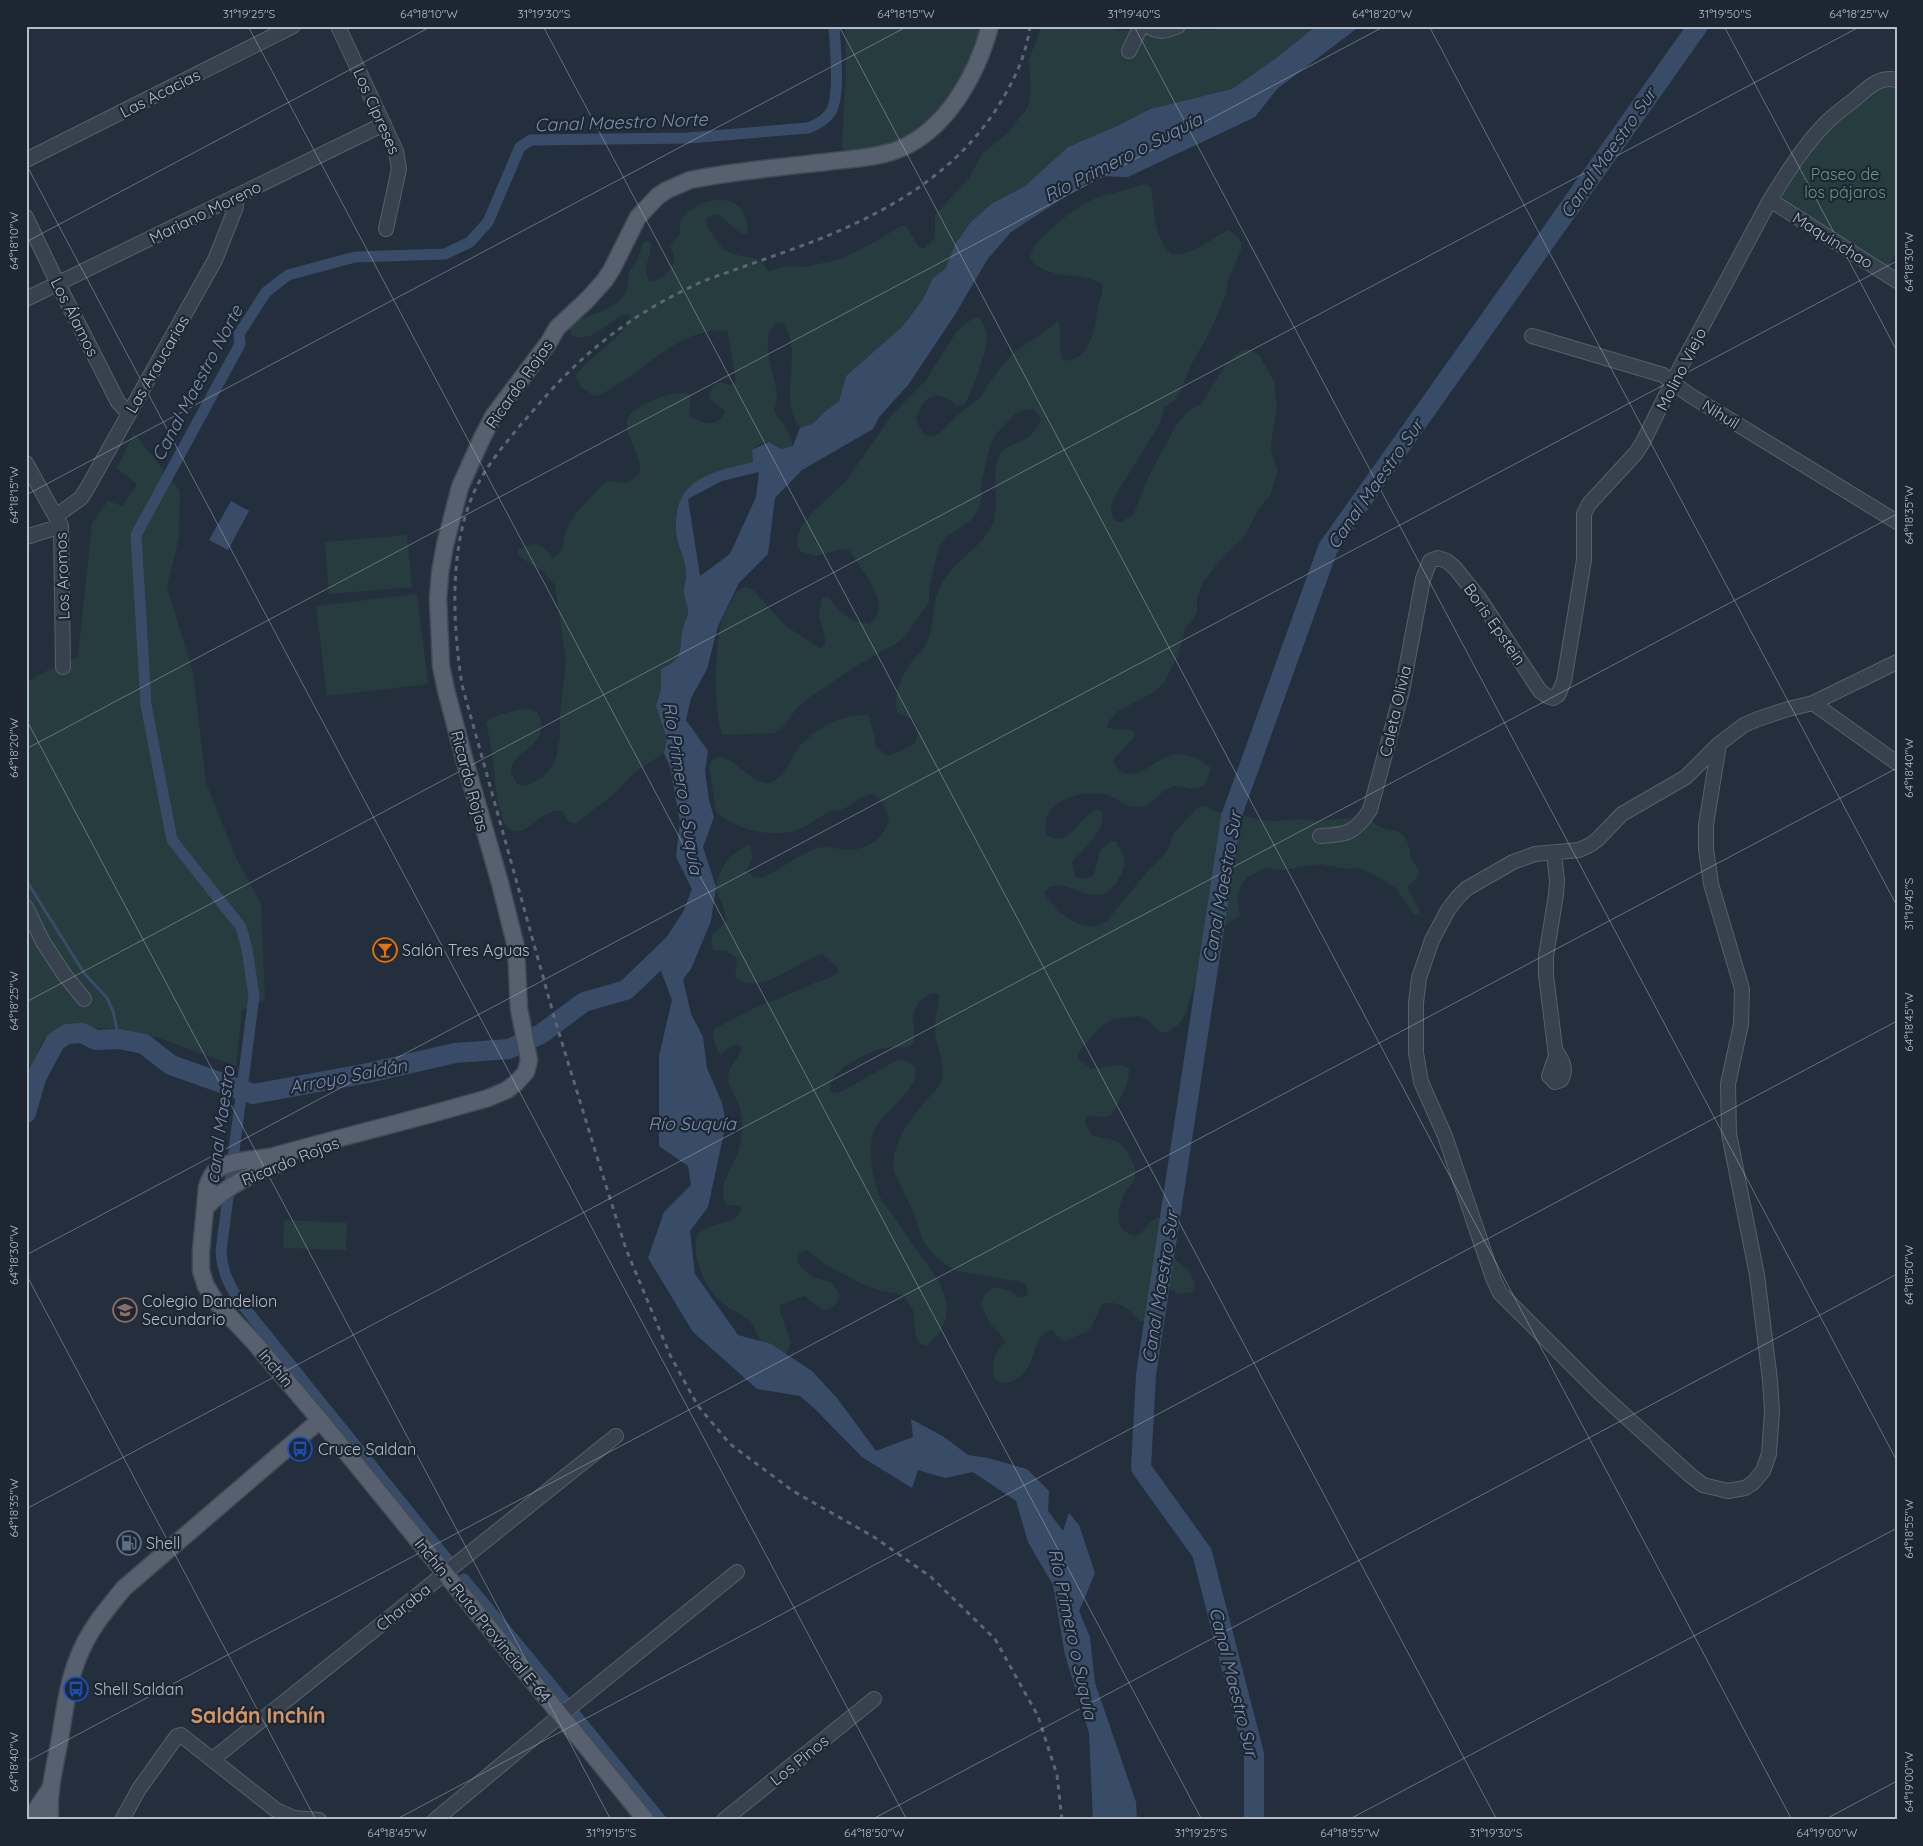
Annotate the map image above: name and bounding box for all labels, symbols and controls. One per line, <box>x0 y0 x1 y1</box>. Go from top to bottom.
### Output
text: 31°19'25"S <box>223 6 276 21</box>
text: 64°18'10"W <box>400 6 458 21</box>
text: 31°19'30"S <box>518 6 571 21</box>
text: 64°18'15"W <box>877 6 935 21</box>
text: 31°19'40"S <box>1108 6 1161 21</box>
text: 64°18'20"W <box>1352 6 1412 21</box>
text: 31°19'50"S <box>1698 6 1752 21</box>
text: 64°18'25"W <box>1829 6 1889 21</box>
street label: Las Acacias <box>117 64 203 122</box>
street label: Los Cipreses <box>349 65 405 157</box>
water label: Canal Maestro Sur <box>1555 82 1663 222</box>
water label: Canal Maestro Norte <box>534 107 709 137</box>
water label: Río Primero o Suquía <box>1040 107 1207 207</box>
park label: Paseo de los pájaros <box>1804 164 1886 202</box>
street label: Mariano Moreno <box>146 176 264 248</box>
street label: Maquinchao <box>1789 207 1877 273</box>
text: 64°18'10"W <box>6 212 21 270</box>
text: 64°18'30"W <box>1901 232 1916 292</box>
street label: Los Álamos <box>47 274 103 360</box>
water label: Canal Maestro Norte <box>146 301 248 465</box>
street label: Las Araucarias <box>121 311 193 417</box>
street label: Molino Viejo <box>1652 324 1710 414</box>
street label: Ricardo Rojas <box>481 336 557 432</box>
street label: Nihuil <box>1699 395 1743 433</box>
water label: Canal Maestro Sur <box>1322 413 1430 553</box>
text: 64°18'15"W <box>6 466 21 524</box>
text: 64°18'35"W <box>1901 485 1916 545</box>
street label: Los Aromos <box>50 532 74 620</box>
street label: Boris Epstein <box>1460 579 1530 669</box>
street label: Caleta Olivia <box>1375 663 1415 759</box>
water label: Río Primero o Suquía <box>658 700 708 877</box>
text: 64°18'20"W <box>6 718 21 778</box>
street label: Ricardo Rojas <box>447 728 493 834</box>
text: 64°18'40"W <box>1901 738 1916 798</box>
water label: Canal Maestro Sur <box>1197 808 1247 964</box>
text: 31°19'45"S <box>1901 878 1916 930</box>
bar icon: Salón Tres Aguas <box>372 937 398 963</box>
place label: Salón Tres Aguas <box>402 940 530 960</box>
text: 64°18'25"W <box>6 971 21 1031</box>
text: 64°18'45"W <box>1901 992 1916 1052</box>
water label: Arroyo Saldán <box>287 1053 409 1099</box>
water label: canal Maestro <box>200 1064 240 1185</box>
water label: Río Suquía <box>648 1112 737 1135</box>
street label: Ricardo Rojas <box>238 1132 342 1190</box>
water label: Canal Maestro Sur <box>1137 1208 1184 1364</box>
text: 64°18'30"W <box>6 1225 21 1285</box>
text: 64°18'50"W <box>1901 1245 1916 1305</box>
place label: Colegio Dandelion Secundario <box>142 1291 277 1329</box>
school or university icon: Colegio Dandelion Secundario <box>112 1297 138 1323</box>
street label: Inchín <box>254 1345 298 1391</box>
bus stop icon: Cruce Saldan <box>287 1436 313 1462</box>
place label: Cruce Saldan <box>318 1439 416 1459</box>
text: 64°18'35"W <box>6 1478 21 1538</box>
text: 64°18'55"W <box>1901 1499 1916 1559</box>
fuel station icon: Shell <box>116 1530 142 1556</box>
place label: Shell <box>146 1533 180 1553</box>
street label: Inchín - Ruta Provincial E-64 <box>411 1534 555 1706</box>
water label: Río Primero o Suquía <box>1044 1546 1103 1723</box>
street label: Charaba <box>372 1579 434 1635</box>
water label: Canal Maestro Sur <box>1204 1605 1264 1761</box>
bus stop icon: Shell Saldan <box>63 1676 89 1702</box>
place label: Shell Saldan <box>94 1679 184 1699</box>
district label: Saldán Inchín <box>191 1702 325 1728</box>
street label: Los Pinos <box>766 1730 832 1790</box>
text: 64°18'40"W <box>6 1732 21 1792</box>
text: 64°19'00"W <box>1901 1751 1916 1812</box>
text: 64°18'45"W <box>367 1825 427 1840</box>
text: 31°19'15"S <box>586 1825 636 1840</box>
text: 64°18'50"W <box>844 1825 904 1840</box>
text: 31°19'25"S <box>1175 1825 1228 1840</box>
text: 64°18'55"W <box>1320 1825 1380 1840</box>
text: 31°19'30"S <box>1470 1825 1523 1840</box>
text: 64°19'00"W <box>1797 1825 1858 1840</box>

